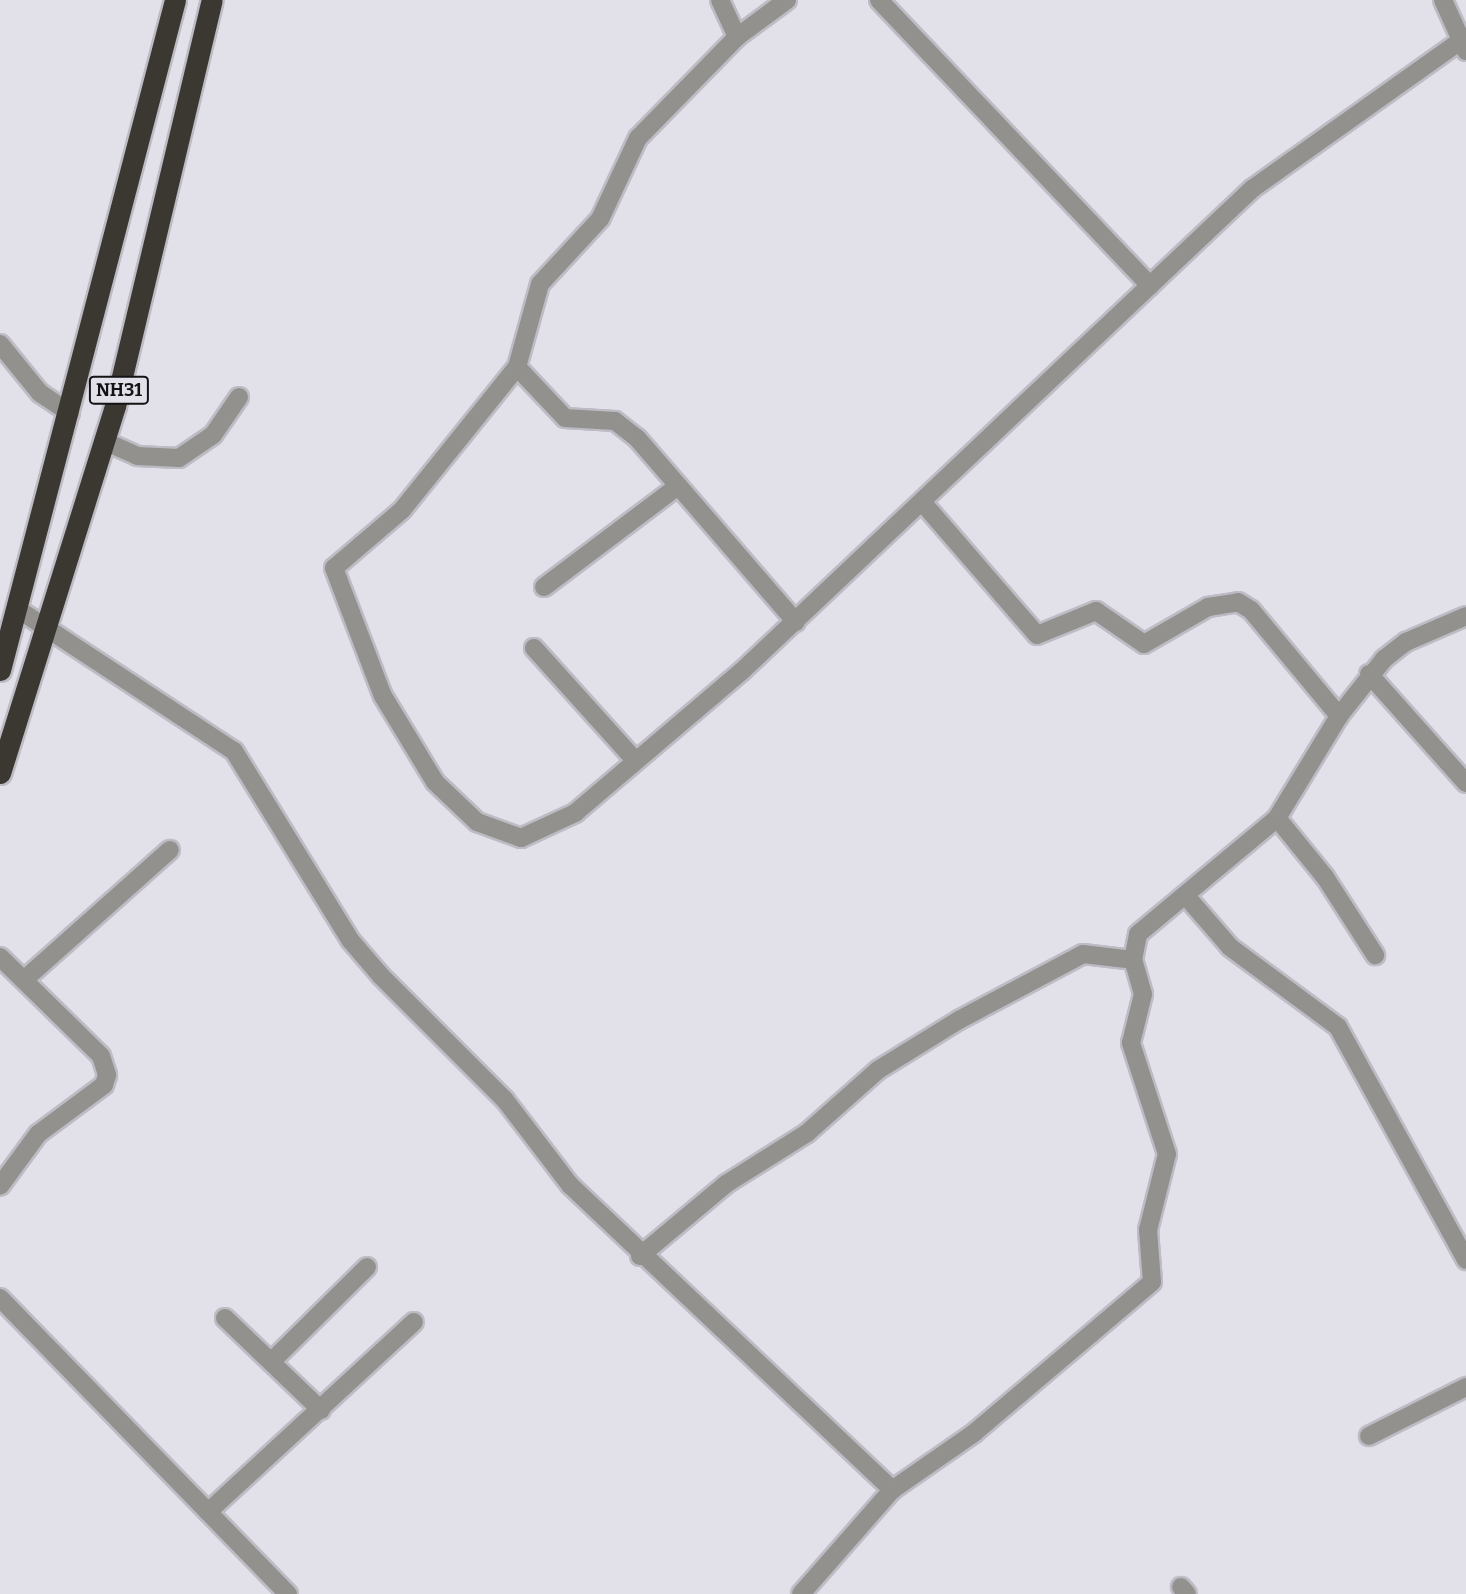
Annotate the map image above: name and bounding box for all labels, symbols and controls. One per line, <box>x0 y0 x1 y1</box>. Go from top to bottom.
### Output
road number: NH31 <box>88 376 150 404</box>

